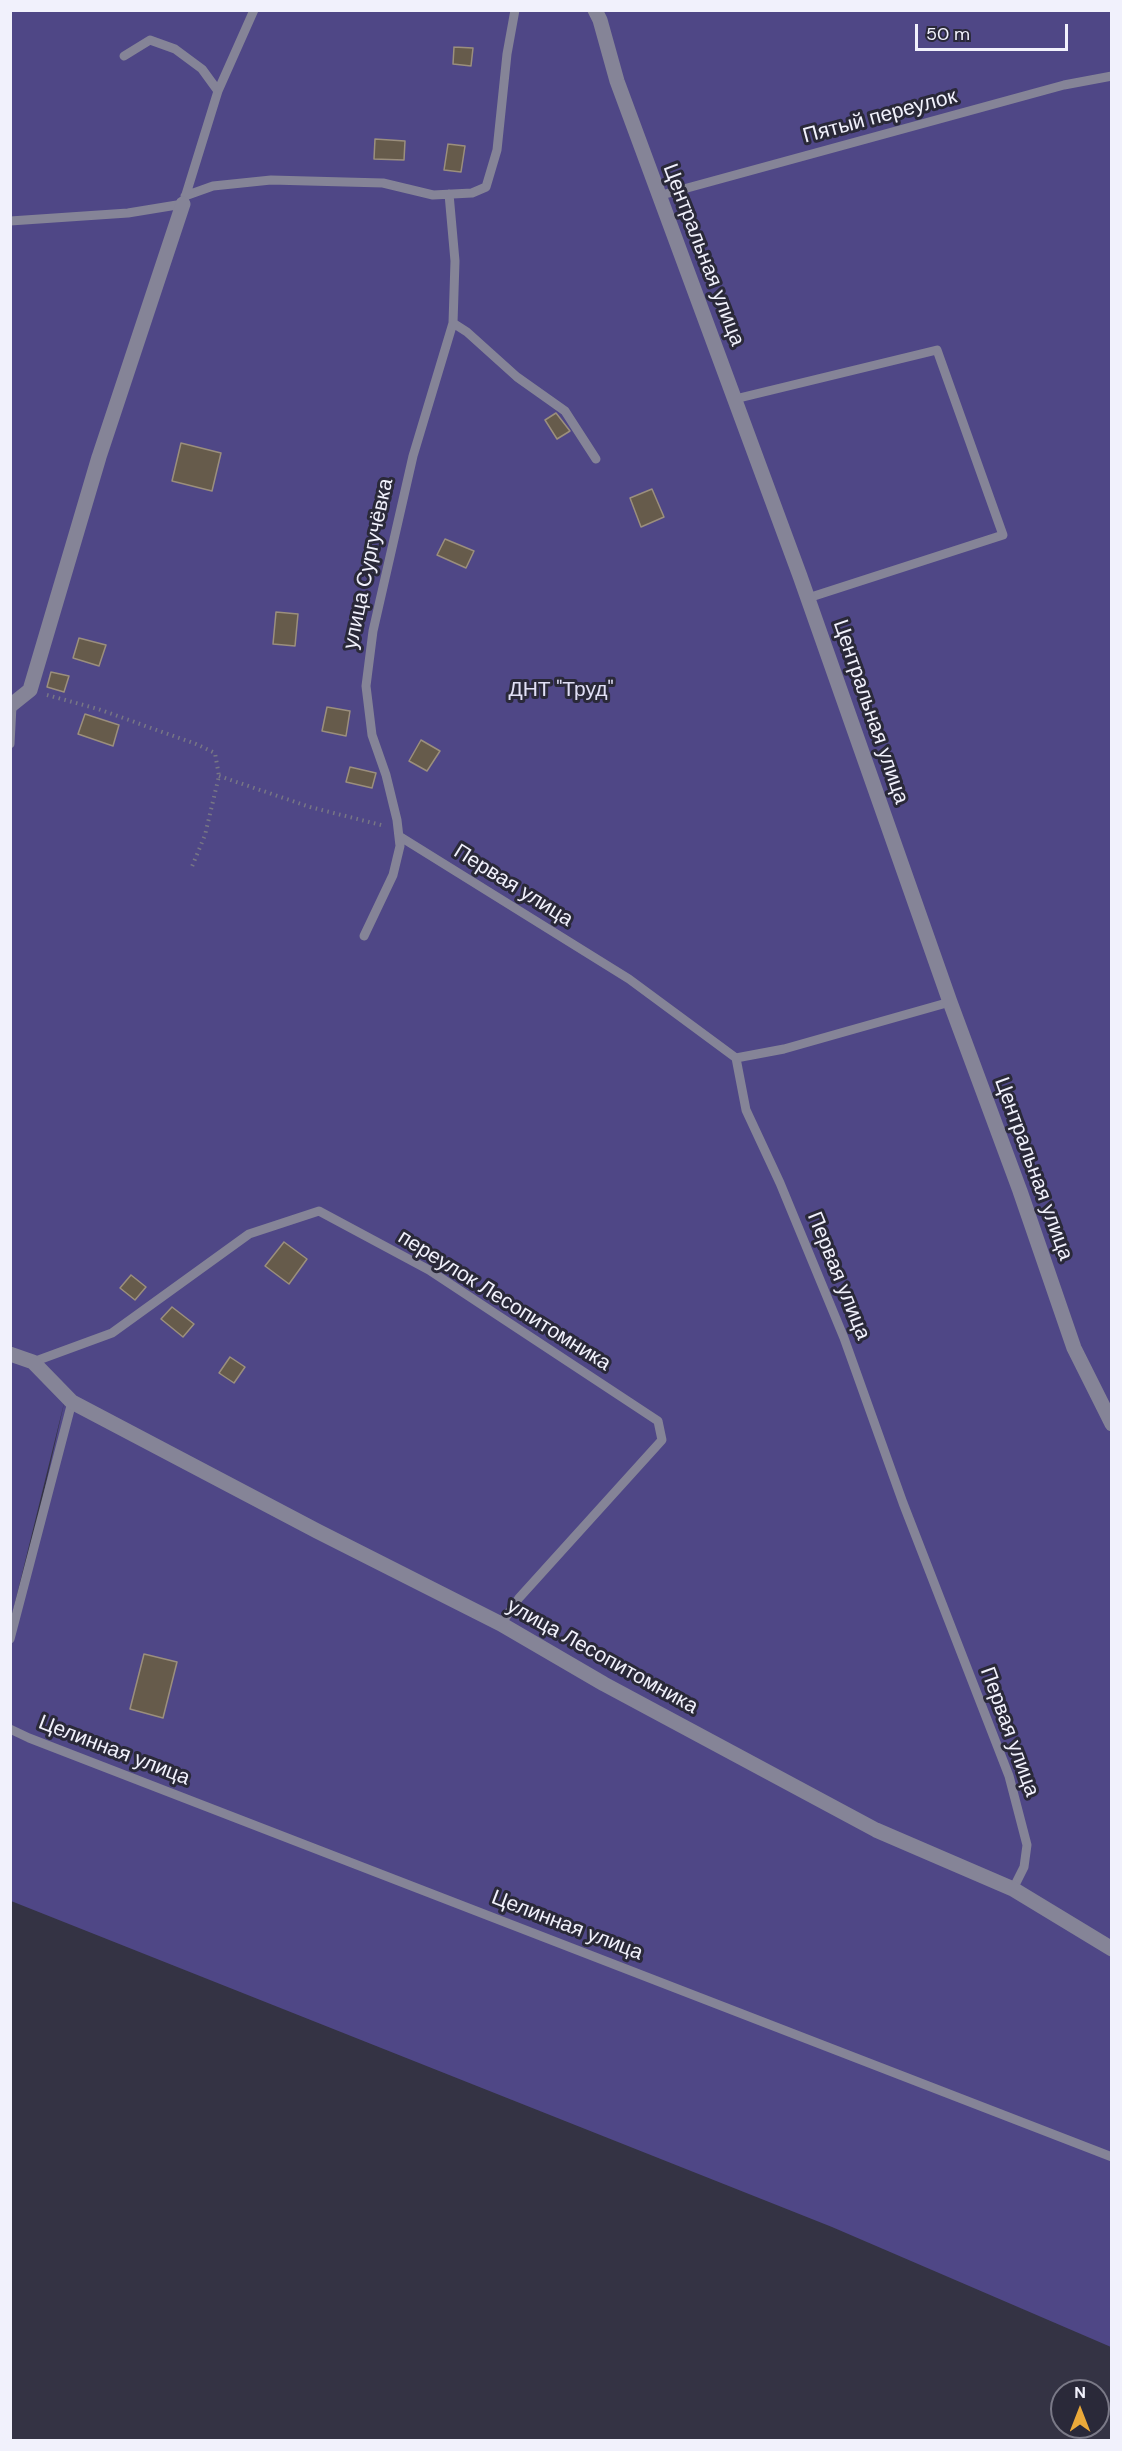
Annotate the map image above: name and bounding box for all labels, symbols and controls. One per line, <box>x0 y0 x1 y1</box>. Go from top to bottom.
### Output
scale bar <box>918 12 1071 50</box>
text: 50 m <box>926 22 970 46</box>
street label: Пятый переулок <box>800 84 960 150</box>
street label: Центральная улица <box>657 160 749 350</box>
street label: улица Сургучёвка <box>339 476 399 652</box>
street label: Центральная улица <box>827 617 913 807</box>
park label: ДНТ "Труд" <box>508 677 614 703</box>
street label: Первая улица <box>449 839 577 933</box>
street label: Центральная улица <box>988 1074 1078 1264</box>
street label: Первая улица <box>801 1208 875 1344</box>
street label: переулок Лесопитомника <box>393 1225 615 1377</box>
street label: улица Лесопитомника <box>502 1594 702 1720</box>
street label: Первая улица <box>974 1664 1044 1800</box>
street label: Целинная улица <box>35 1711 193 1791</box>
street label: Целинная улица <box>488 1886 646 1966</box>
north arrow <box>1050 2379 1110 2439</box>
text: N <box>1074 2382 1086 2403</box>

